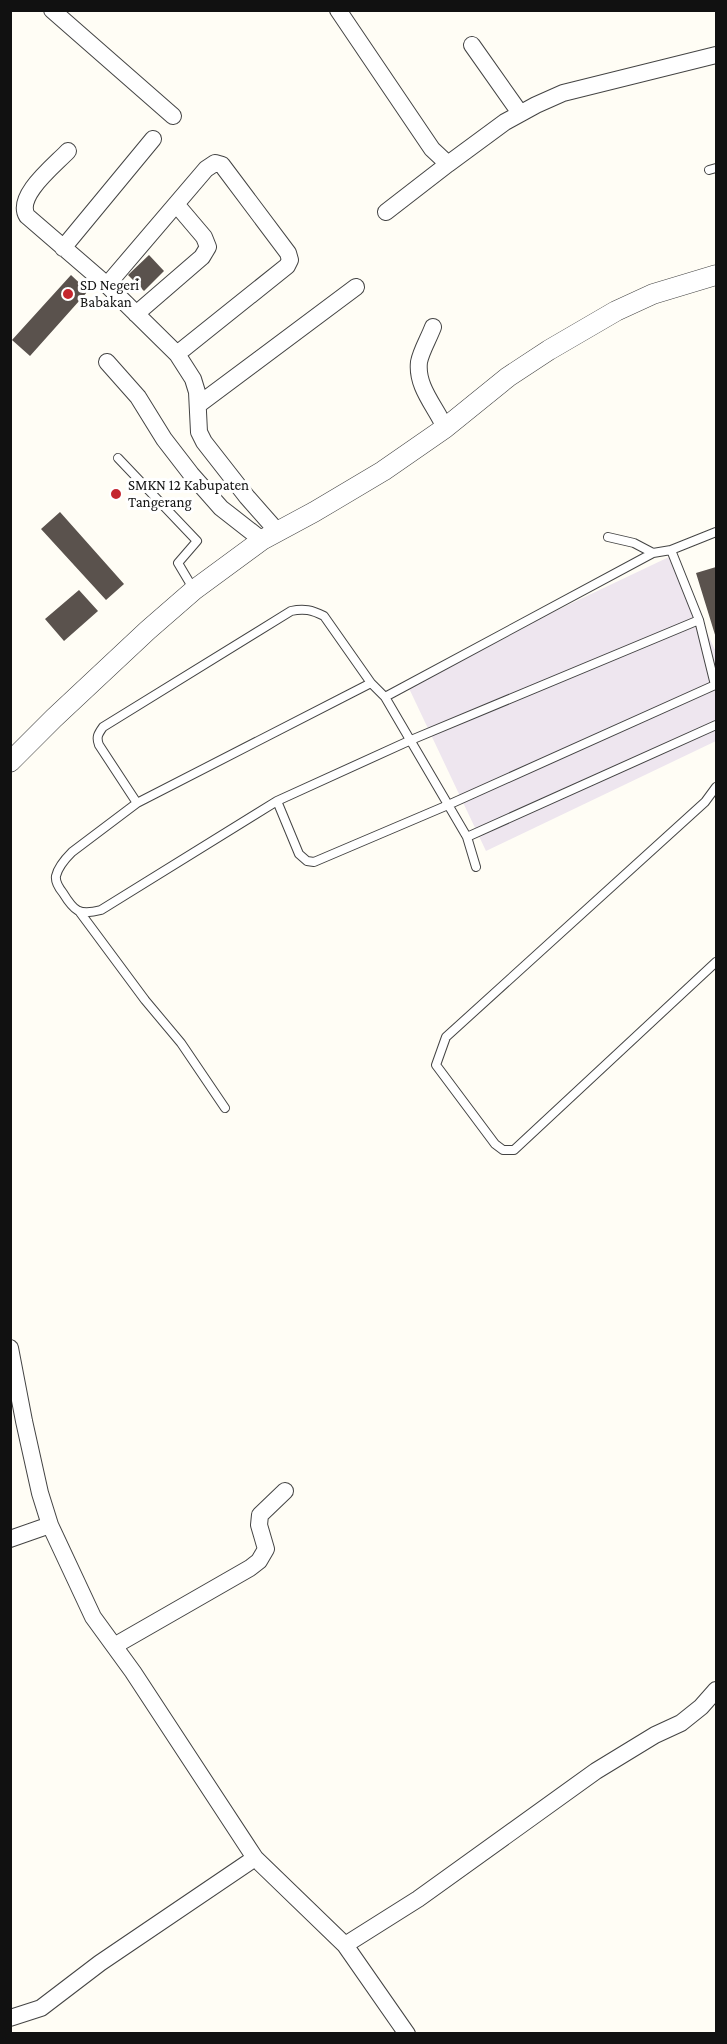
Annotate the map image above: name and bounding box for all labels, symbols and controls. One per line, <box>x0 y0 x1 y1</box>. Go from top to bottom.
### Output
place label: SD Negeri Babakan <box>80 277 139 310</box>
marker: SD Negeri Babakan <box>61 287 75 301</box>
place label: SMKN 12 Kabupaten Tangerang <box>128 477 249 511</box>
marker: SMKN 12 Kabupaten Tangerang <box>109 487 123 501</box>

